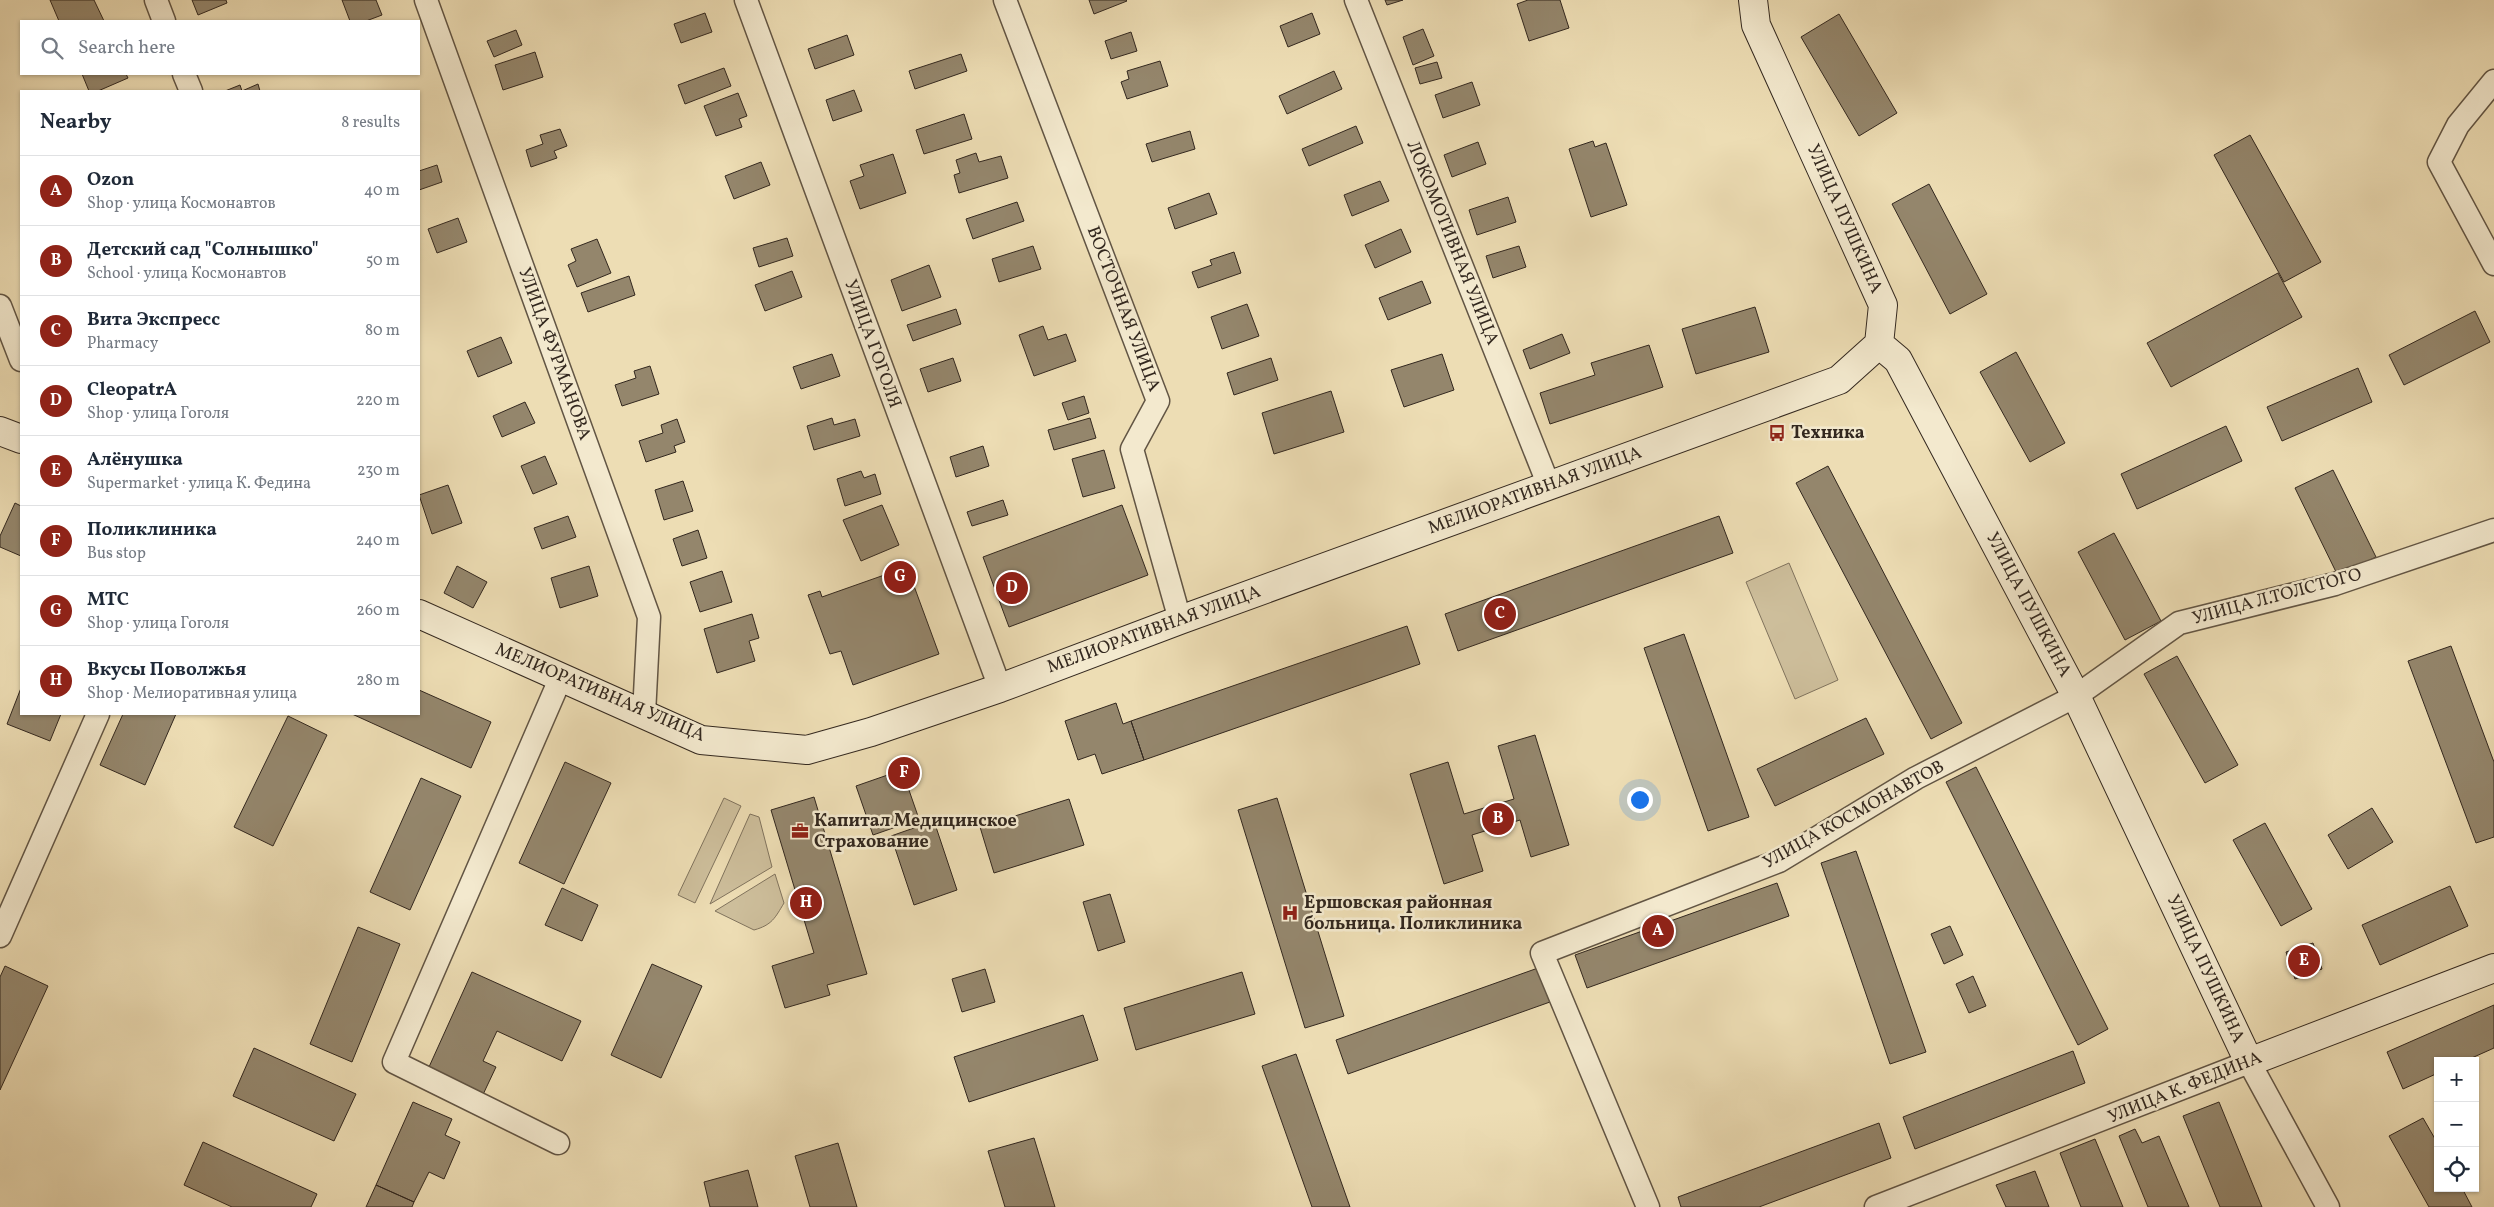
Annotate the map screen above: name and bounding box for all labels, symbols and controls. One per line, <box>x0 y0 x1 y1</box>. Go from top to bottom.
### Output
search box <box>20 20 420 75</box>
icon: search <box>38 34 66 62</box>
text: Search here <box>78 35 175 61</box>
text: Nearby <box>40 108 111 137</box>
text: 8 results <box>341 112 400 134</box>
street label: ЛОКОМОТИВНАЯ УЛИЦА <box>1399 137 1505 349</box>
street label: УЛИЦА ПУШКИНА <box>1800 140 1888 298</box>
text: Ozon <box>87 167 134 193</box>
text: A <box>50 180 62 202</box>
text: 40 m <box>364 180 400 202</box>
text: Shop · улица Космонавтов <box>87 193 276 215</box>
street label: ВОСТОЧНАЯ УЛИЦА <box>1080 223 1166 396</box>
text: Детский сад "Солнышко" <box>87 237 319 263</box>
text: B <box>51 250 61 272</box>
text: 50 m <box>366 250 400 272</box>
text: School · улица Космонавтов <box>87 263 286 285</box>
street label: УЛИЦА ФУРМАНОВА <box>511 264 597 444</box>
street label: УЛИЦА ГОГОЛЯ <box>837 276 907 412</box>
text: Вита Экспресс <box>87 307 220 333</box>
text: C <box>51 320 61 342</box>
text: 80 m <box>365 320 400 342</box>
text: Pharmacy <box>87 333 158 355</box>
text: CleopatrA <box>87 377 177 403</box>
text: D <box>50 390 62 412</box>
text: 220 m <box>356 390 400 412</box>
text: Shop · улица Гоголя <box>87 403 229 425</box>
place label: Техника <box>1791 421 1865 446</box>
bus stop icon: Техника <box>1767 423 1787 443</box>
street label: МЕЛИОРАТИВНАЯ УЛИЦА <box>1425 441 1646 541</box>
text: Алёнушка <box>87 447 183 473</box>
text: E <box>51 460 61 482</box>
text: 230 m <box>357 460 400 482</box>
text: Supermarket · улица К. Федина <box>87 473 311 495</box>
text: Поликлиника <box>87 517 217 543</box>
street label: УЛИЦА ПУШКИНА <box>1979 528 2077 682</box>
text: F <box>51 530 61 552</box>
text: 240 m <box>356 530 400 552</box>
text: Bus stop <box>87 543 146 565</box>
pin: G <box>884 558 916 596</box>
street label: УЛИЦА Л.ТОЛСТОГО <box>2190 562 2364 632</box>
pin: D <box>996 569 1028 607</box>
street label: МЕЛИОРАТИВНАЯ УЛИЦА <box>1044 580 1265 680</box>
text: МТС <box>87 587 129 613</box>
pin: C <box>1484 595 1516 633</box>
text: G <box>50 600 62 622</box>
text: 260 m <box>356 600 400 622</box>
text: Shop · улица Гоголя <box>87 613 229 635</box>
street label: МЕЛИОРАТИВНАЯ УЛИЦА <box>491 637 709 749</box>
text: Вкусы Поволжья <box>87 657 246 683</box>
text: H <box>50 670 62 692</box>
text: 280 m <box>356 670 400 692</box>
text: Shop · Мелиоративная улица <box>87 683 297 705</box>
pin: F <box>888 754 920 792</box>
street label: УЛИЦА КОСМОНАВТОВ <box>1759 755 1949 875</box>
your location <box>1627 787 1653 813</box>
pin: B <box>1482 800 1514 838</box>
place label: Капитал Медицинское Страхование <box>814 809 1017 855</box>
office icon: Капитал Медицинское Страхование <box>790 821 810 841</box>
pin: H <box>790 884 822 922</box>
place label: Ершовская районная больница. Поликлиника <box>1304 891 1522 937</box>
street label: УЛИЦА ПУШКИНА <box>2160 891 2250 1048</box>
hospital icon: Ершовская районная больница. Поликлиника <box>1280 903 1300 923</box>
pin: A <box>1642 912 1674 950</box>
pin: E <box>2288 942 2320 980</box>
street label: УЛИЦА К. ФЕДИНА <box>2104 1046 2266 1130</box>
map controls <box>2434 1057 2479 1192</box>
button: + <box>2434 1057 2479 1102</box>
button: − <box>2434 1102 2479 1147</box>
button: locate <box>2434 1147 2479 1192</box>

